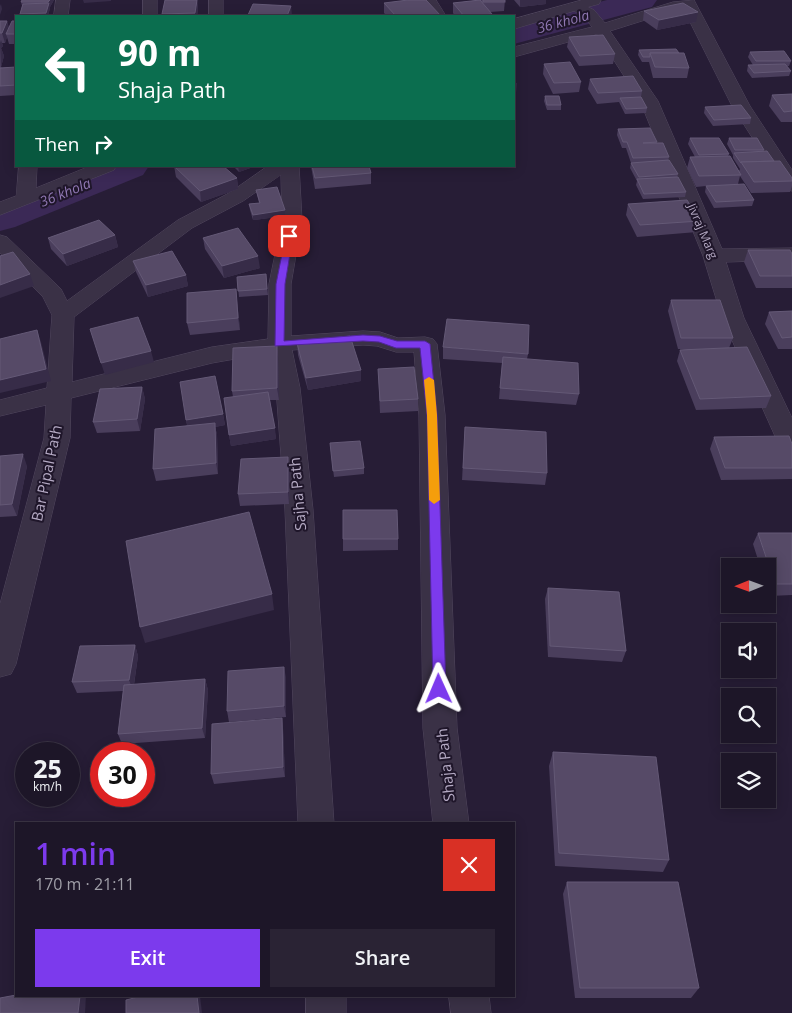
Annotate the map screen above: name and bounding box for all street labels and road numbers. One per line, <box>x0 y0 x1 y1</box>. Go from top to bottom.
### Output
street label: Jivraj Marg <box>683 200 723 262</box>
street label: Bar Pipal Path <box>26 423 66 523</box>
street label: Sajha Path <box>284 456 310 532</box>
street label: Shaja Path <box>431 727 459 803</box>

